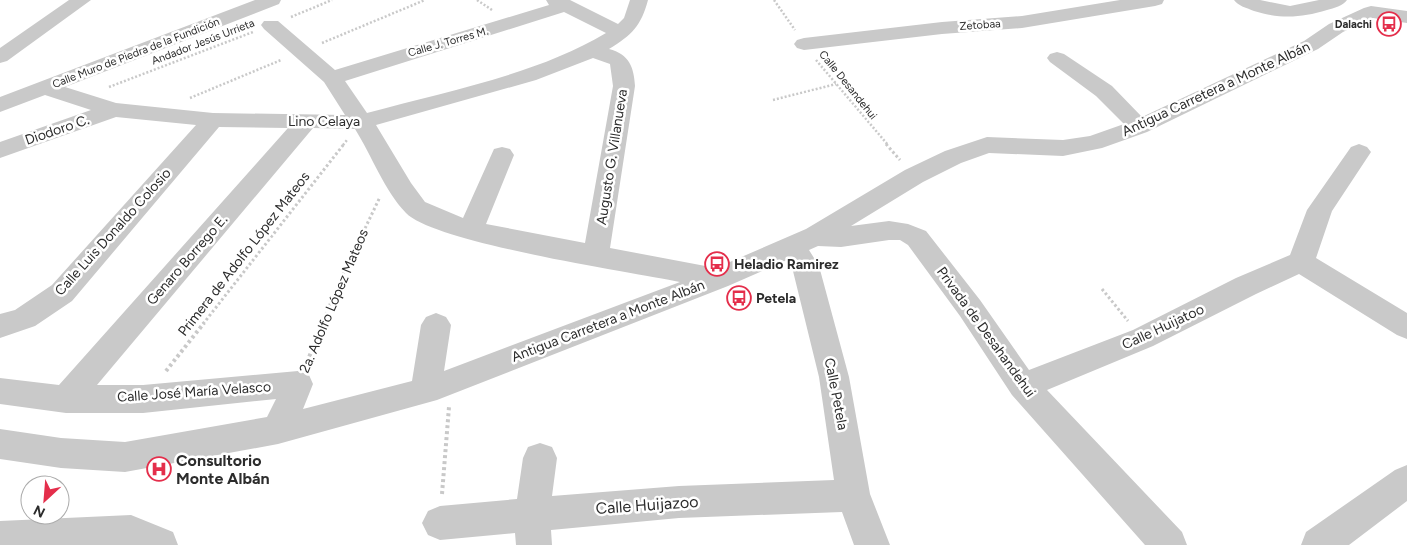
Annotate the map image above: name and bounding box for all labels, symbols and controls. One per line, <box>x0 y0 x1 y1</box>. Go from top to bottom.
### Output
bus stop icon: Dalachi <box>1376 11 1402 37</box>
street label: Calle Muro de Piedra de la Fundición <box>51 15 221 91</box>
street label: Andador Jesús Urrieta <box>150 16 256 68</box>
street label: Zetobaa <box>959 17 1001 33</box>
place label: Dalachi <box>1335 18 1372 31</box>
street label: Calle J. Torres M. <box>407 24 489 60</box>
street label: Antigua Carretera a Monte Albán <box>1119 38 1313 140</box>
street label: Calle Desandehui <box>816 48 880 122</box>
street label: Augusto G. Villanueva <box>593 88 631 226</box>
street label: Diodoro C. <box>23 111 91 149</box>
street label: Lino Celaya <box>288 113 360 130</box>
street label: Calle Luis Donaldo Colosio <box>51 165 175 299</box>
street label: Primera de Adolfo López Mateos <box>175 168 313 340</box>
street label: Genaro Borrego E. <box>143 211 231 309</box>
street label: 2a. Adolfo López Mateos <box>296 226 372 376</box>
bus stop icon: Heladio Ramirez <box>704 251 730 277</box>
place label: Heladio Ramirez <box>734 256 839 273</box>
street label: Privada de Desahandehui <box>933 264 1039 400</box>
street label: Antigua Carretera a Monte Albán <box>509 276 707 366</box>
bus stop icon: Petela <box>726 285 752 311</box>
place label: Petela <box>756 290 796 307</box>
street label: Calle Huijatoo <box>1119 301 1207 353</box>
street label: Calle Petela <box>821 356 851 432</box>
street label: Calle José María Velasco <box>116 378 272 406</box>
place label: Consultorio Monte Albán <box>176 451 270 488</box>
hospital icon: Consultorio Monte Albán <box>146 456 172 482</box>
north arrow <box>20 475 70 525</box>
street label: Calle Huijazoo <box>595 492 699 518</box>
text: N <box>31 501 48 521</box>

